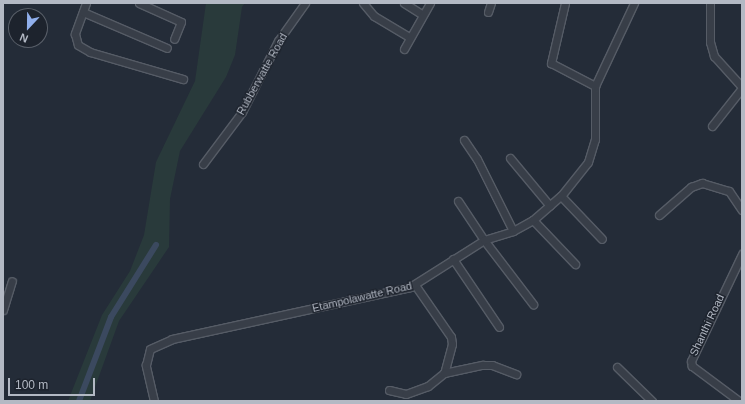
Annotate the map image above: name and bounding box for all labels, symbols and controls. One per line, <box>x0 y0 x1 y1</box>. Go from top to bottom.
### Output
north arrow <box>8 8 48 48</box>
text: N <box>18 31 30 45</box>
street label: Rubberwatte Road <box>234 31 290 117</box>
street label: Etampolawatte Road <box>311 279 413 315</box>
street label: Shanthi Road <box>687 292 727 358</box>
scale bar <box>10 370 97 396</box>
text: 100 m <box>15 378 48 392</box>

